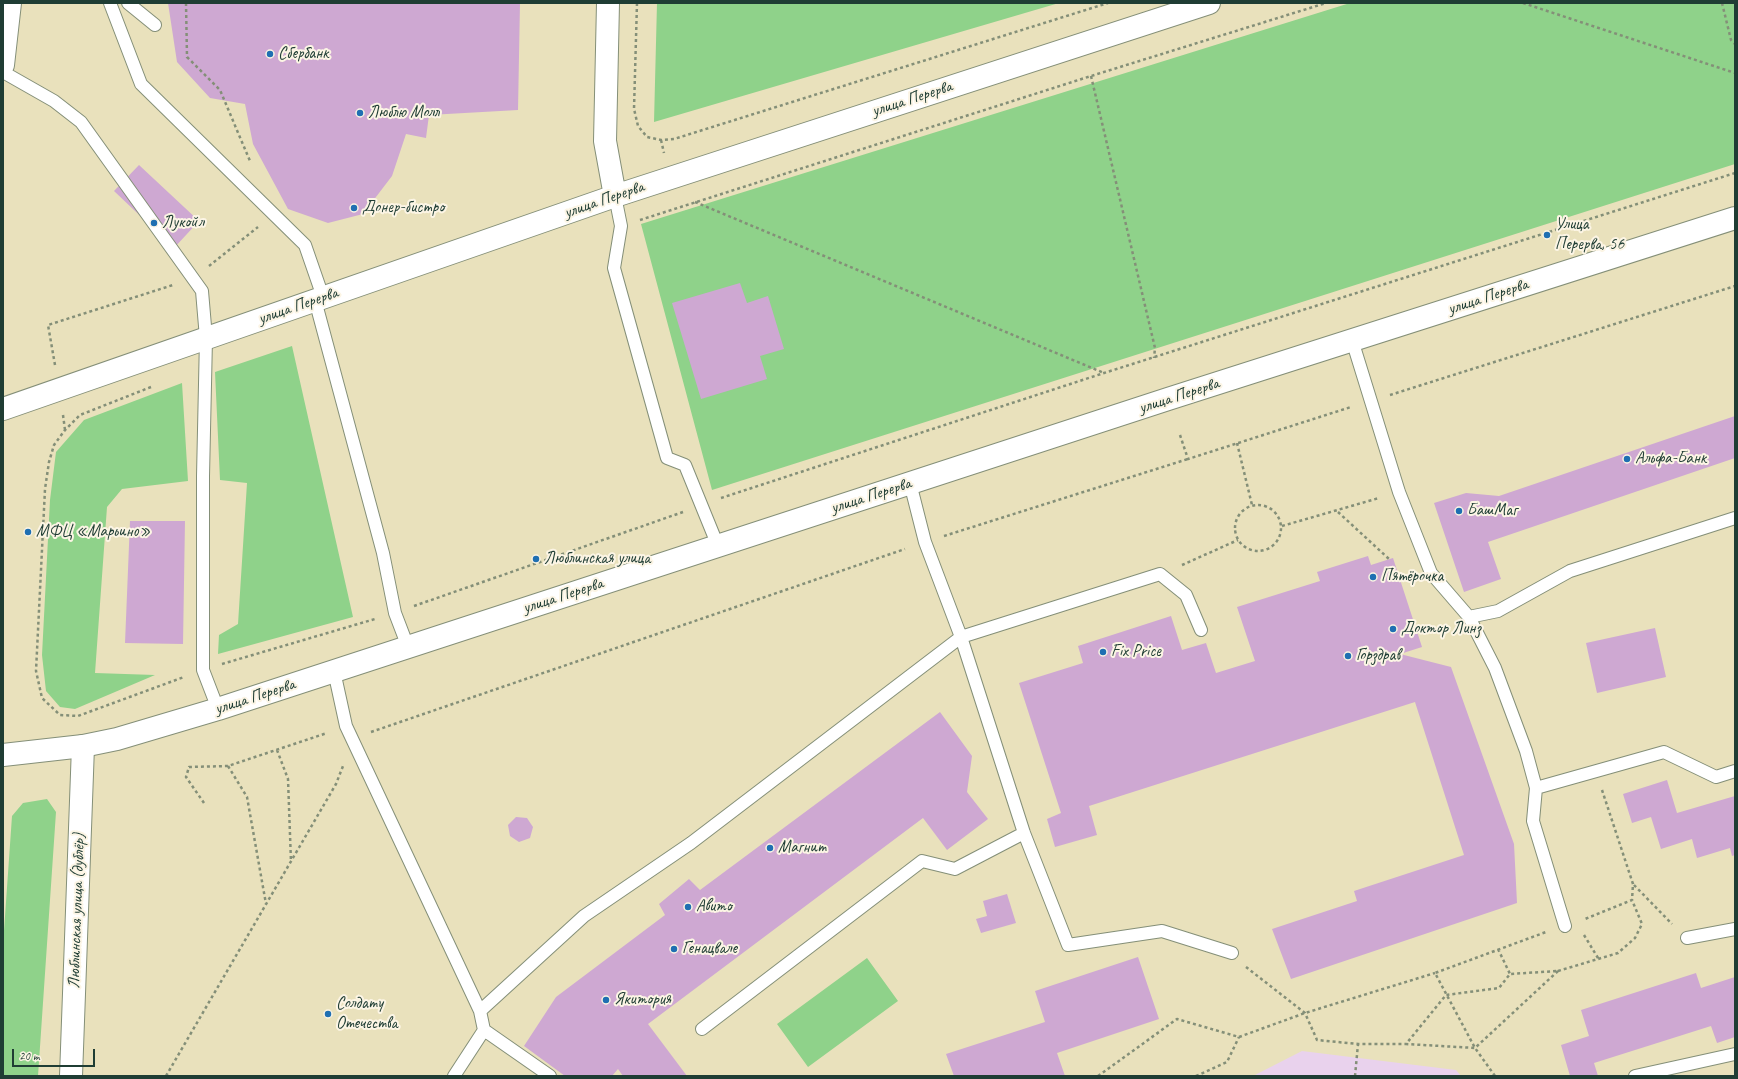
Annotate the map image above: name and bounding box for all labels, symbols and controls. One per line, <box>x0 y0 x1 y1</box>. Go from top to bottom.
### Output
place label: Сбербанк <box>278 44 328 64</box>
marker: Сбербанк <box>265 49 275 59</box>
street label: улица Перерва <box>869 76 955 122</box>
place label: Люблю Молл <box>368 103 439 123</box>
marker: Люблю Молл <box>355 108 365 118</box>
street label: улица Перерва <box>561 177 647 223</box>
place label: Донер-бистро <box>362 198 444 218</box>
marker: Донер-бистро <box>349 203 359 213</box>
place label: Лукойл <box>162 213 204 233</box>
place label: Улица Перерва, 56 <box>1555 215 1624 255</box>
marker: Лукойл <box>149 218 159 228</box>
marker: Улица Перерва, 56 <box>1542 230 1552 240</box>
street label: улица Перерва <box>1445 274 1531 320</box>
street label: улица Перерва <box>255 283 341 329</box>
street label: улица Перерва <box>1136 373 1222 419</box>
place label: Альфа-Банк <box>1635 449 1706 469</box>
marker: Альфа-Банк <box>1622 454 1632 464</box>
street label: улица Перерва <box>828 473 914 519</box>
place label: БашМаг <box>1467 501 1517 521</box>
marker: БашМаг <box>1454 506 1464 516</box>
place label: МФЦ «Марьино» <box>36 522 151 542</box>
marker: МФЦ «Марьино» <box>23 527 33 537</box>
place label: Люблинская улица <box>544 549 650 569</box>
marker: Люблинская улица <box>531 554 541 564</box>
place label: Пятёрочка <box>1381 567 1443 587</box>
marker: Пятёрочка <box>1368 572 1378 582</box>
street label: улица Перерва <box>520 573 606 619</box>
place label: Доктор Линз <box>1401 619 1481 639</box>
marker: Доктор Линз <box>1388 624 1398 634</box>
place label: Fix Price <box>1111 642 1161 662</box>
place label: Горздрав <box>1356 646 1400 666</box>
marker: Fix Price <box>1098 647 1108 657</box>
marker: Горздрав <box>1343 651 1353 661</box>
street label: улица Перерва <box>212 674 298 720</box>
street label: Люблинская улица (дублёр) <box>64 833 90 989</box>
place label: Магнит <box>778 838 826 858</box>
marker: Магнит <box>765 843 775 853</box>
place label: Авито <box>696 897 732 917</box>
marker: Авито <box>683 902 693 912</box>
place label: Генацвале <box>682 939 737 959</box>
marker: Генацвале <box>669 944 679 954</box>
place label: Якитория <box>614 990 671 1010</box>
place label: Солдату Отечества <box>336 994 398 1034</box>
marker: Якитория <box>601 995 611 1005</box>
marker: Солдату Отечества <box>323 1009 333 1019</box>
scale bar <box>14 1041 97 1067</box>
text: 20 m <box>19 1048 39 1064</box>

